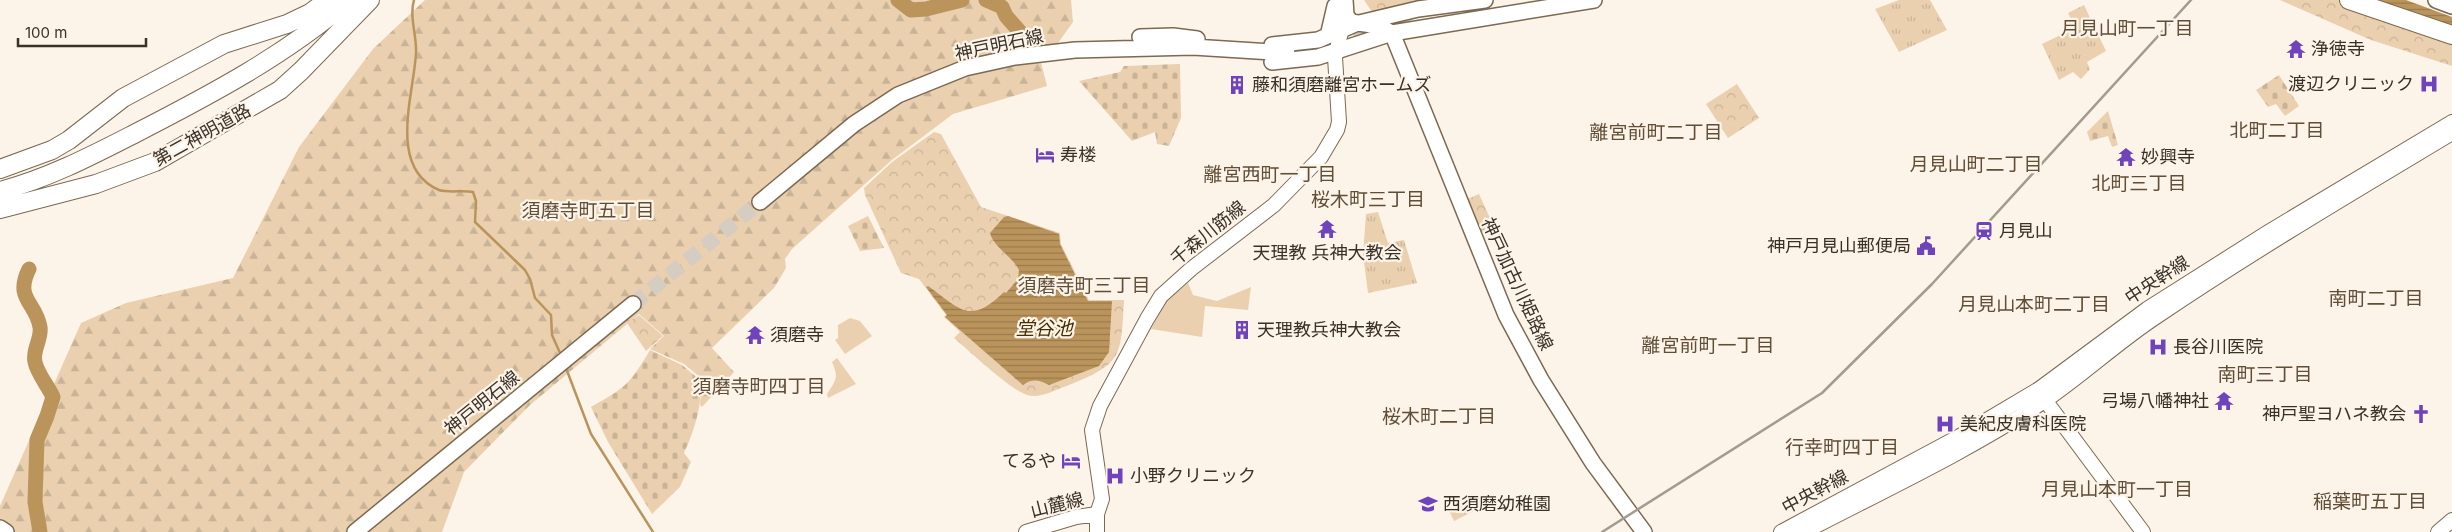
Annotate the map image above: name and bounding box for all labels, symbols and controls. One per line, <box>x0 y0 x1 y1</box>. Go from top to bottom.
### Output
scale bar <box>18 15 145 47</box>
district label: 月見山町一丁目 <box>2060 17 2194 40</box>
text: 100 m <box>25 23 67 42</box>
street label: 神戸明石線 <box>953 25 1045 64</box>
temple icon: 浄徳寺 <box>2285 38 2307 60</box>
place label: 浄徳寺 <box>2311 38 2365 59</box>
place label: 渡辺クリニック <box>2288 73 2414 94</box>
hospital icon: 渡辺クリニック <box>2418 73 2440 95</box>
building icon: 藤和須磨離宮ホームズ <box>1226 74 1248 96</box>
place label: 藤和須磨離宮ホームズ <box>1252 74 1431 95</box>
street label: 第二神明道路 <box>149 99 254 170</box>
district label: 北町二丁目 <box>2229 119 2325 142</box>
district label: 離宮前町二丁目 <box>1589 121 1723 144</box>
hotel icon: 寿楼 <box>1034 144 1056 166</box>
place label: 寿楼 <box>1060 144 1096 165</box>
temple icon: 妙興寺 <box>2115 146 2137 168</box>
place label: 妙興寺 <box>2141 146 2195 167</box>
district label: 月見山町二丁目 <box>1909 153 2043 176</box>
district label: 離宮西町一丁目 <box>1203 163 1337 186</box>
district label: 北町三丁目 <box>2091 172 2187 195</box>
district label: 桜木町三丁目 <box>1311 188 1425 211</box>
street label: 千森川筋線 <box>1166 196 1249 269</box>
district label: 須磨寺町五丁目 <box>521 199 655 222</box>
street label: 神戸加古川姫路線 <box>1478 214 1557 353</box>
temple icon: 天理教 兵神大教会 <box>1316 218 1338 240</box>
station icon: 月見山 <box>1973 220 1995 242</box>
place label: 月見山 <box>1999 220 2053 241</box>
place label: 神戸月見山郵便局 <box>1767 235 1911 256</box>
public building icon: 神戸月見山郵便局 <box>1915 235 1937 257</box>
place label: 天理教 兵神大教会 <box>1252 242 1402 263</box>
street label: 中央幹線 <box>2121 251 2193 308</box>
district label: 須磨寺町三丁目 <box>1017 274 1151 297</box>
district label: 南町二丁目 <box>2328 287 2424 310</box>
district label: 月見山本町二丁目 <box>1958 293 2110 316</box>
water label: 堂谷池 <box>1015 317 1074 340</box>
building icon: 天理教兵神大教会 <box>1231 319 1253 341</box>
place label: 天理教兵神大教会 <box>1257 319 1401 340</box>
temple icon: 須磨寺 <box>744 324 766 346</box>
place label: 須磨寺 <box>770 324 824 345</box>
district label: 離宮前町一丁目 <box>1641 334 1775 357</box>
hospital icon: 長谷川医院 <box>2147 336 2169 358</box>
place label: 長谷川医院 <box>2173 336 2263 357</box>
district label: 南町三丁目 <box>2217 363 2313 386</box>
street label: 神戸明石線 <box>440 366 523 439</box>
district label: 須磨寺町四丁目 <box>692 375 826 398</box>
place label: 弓場八幡神社 <box>2101 390 2209 411</box>
temple icon: 弓場八幡神社 <box>2213 390 2235 412</box>
place label: 神戸聖ヨハネ教会 <box>2262 403 2406 424</box>
church icon: 神戸聖ヨハネ教会 <box>2410 403 2432 425</box>
district label: 桜木町二丁目 <box>1382 405 1496 428</box>
hospital icon: 美紀皮膚科医院 <box>1934 413 1956 435</box>
place label: 美紀皮膚科医院 <box>1960 413 2086 434</box>
district label: 行幸町四丁目 <box>1785 436 1899 459</box>
place label: てるや <box>1002 450 1056 471</box>
hotel icon: てるや <box>1060 450 1082 472</box>
hospital icon: 小野クリニック <box>1104 465 1126 487</box>
place label: 小野クリニック <box>1130 465 1256 486</box>
street label: 中央幹線 <box>1778 465 1851 518</box>
district label: 月見山本町一丁目 <box>2041 478 2193 501</box>
street label: 山麓線 <box>1028 488 1086 521</box>
district label: 稲葉町五丁目 <box>2313 490 2427 513</box>
school or university icon: 西須磨幼稚園 <box>1417 493 1439 515</box>
place label: 西須磨幼稚園 <box>1443 493 1551 514</box>

